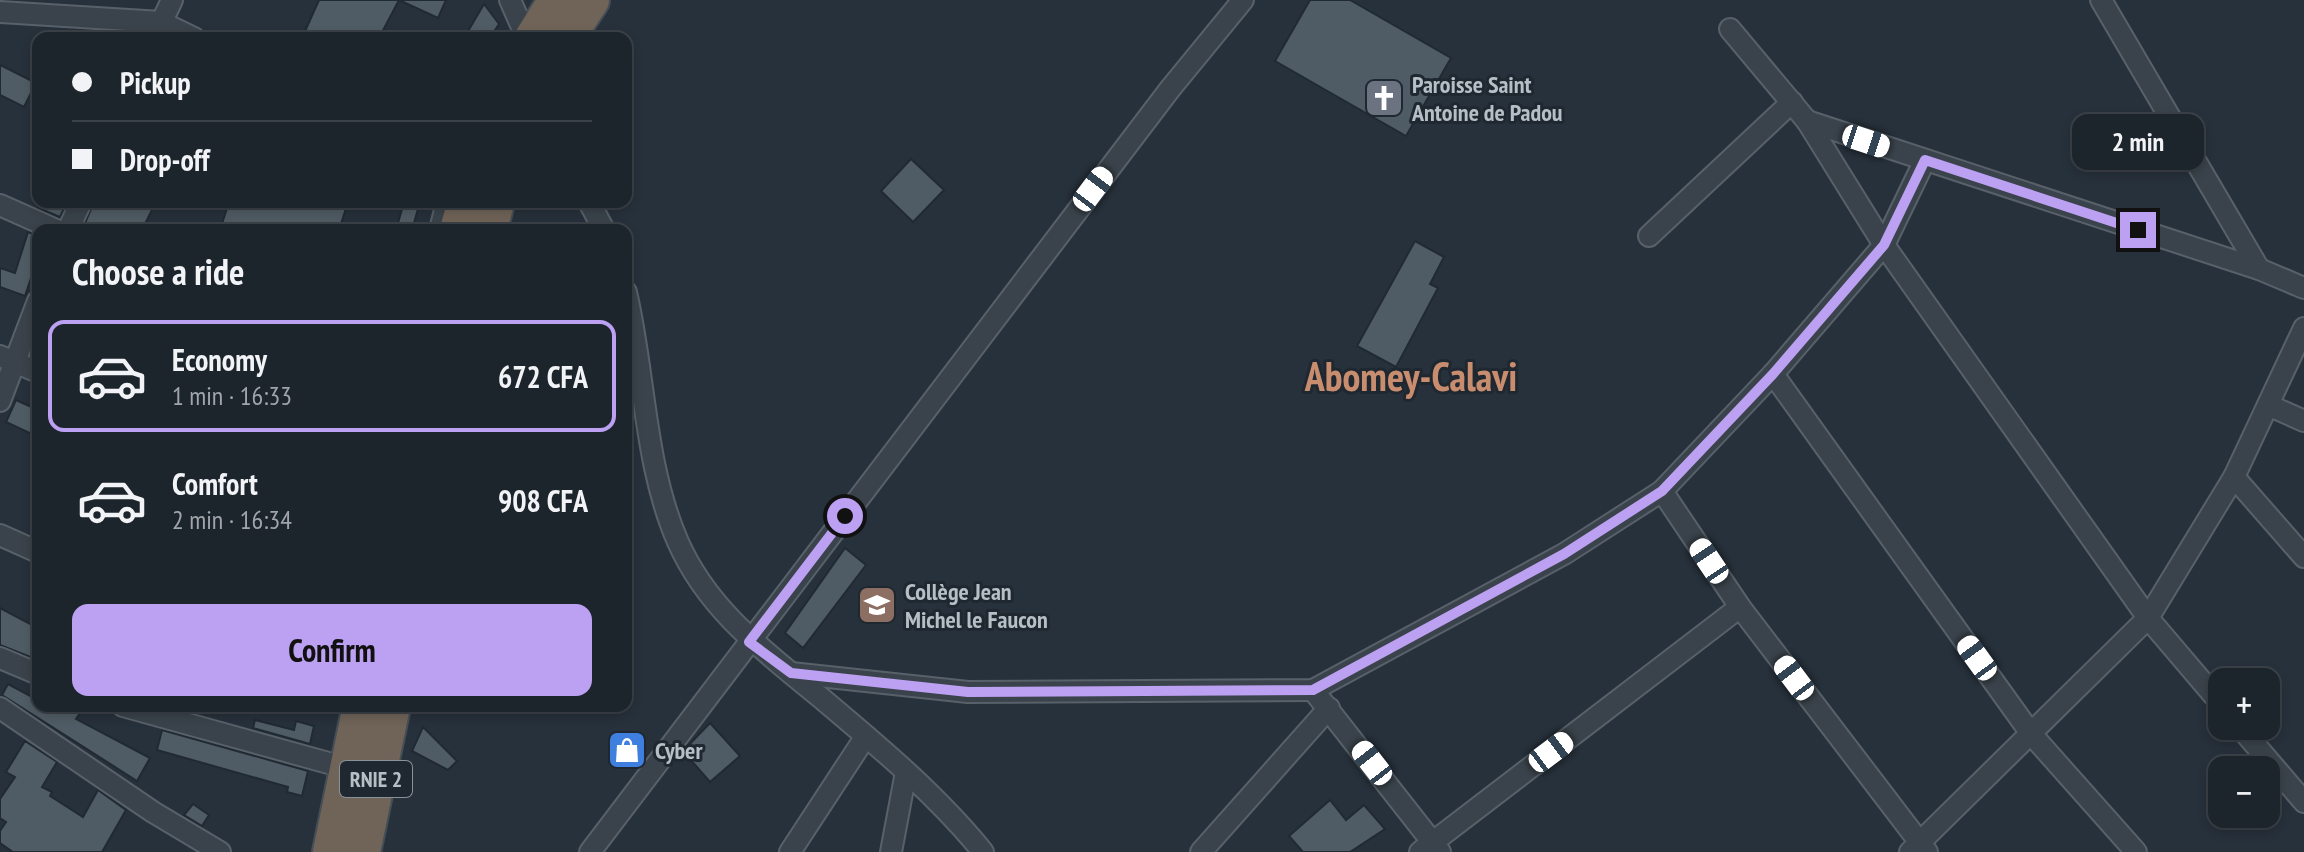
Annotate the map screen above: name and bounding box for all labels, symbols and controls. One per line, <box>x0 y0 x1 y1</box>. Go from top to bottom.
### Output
text: Pickup <box>120 63 191 102</box>
place label: Paroisse Saint Antoine de Padou <box>1411 69 1563 128</box>
church icon: Paroisse Saint Antoine de Padou <box>1363 77 1405 119</box>
callout: 2 min <box>2072 114 2204 170</box>
car <box>1839 122 1893 160</box>
text: 2 min <box>2112 125 2164 158</box>
text: Drop-off <box>120 140 210 179</box>
car <box>1069 163 1117 215</box>
route end <box>2120 212 2156 248</box>
text: Choose a ride <box>72 248 244 295</box>
icon: car <box>76 340 148 412</box>
text: Economy <box>172 340 267 379</box>
district label: Abomey-Calavi <box>1304 350 1517 402</box>
text: 672 CFA <box>498 357 588 396</box>
text: 1 min · 16:33 <box>172 379 292 412</box>
icon: car <box>76 464 148 536</box>
text: Comfort <box>172 464 258 503</box>
text: 908 CFA <box>498 481 588 520</box>
route start <box>827 498 863 534</box>
text: 2 min · 16:34 <box>172 503 292 536</box>
car <box>1686 534 1732 588</box>
place label: Collège Jean Michel le Faucon <box>905 576 1048 635</box>
school or university icon: Collège Jean Michel le Faucon <box>856 584 898 626</box>
button: Confirm <box>72 604 592 696</box>
car <box>1953 632 2001 684</box>
car <box>1770 652 1818 704</box>
map controls <box>2208 668 2280 828</box>
button: + <box>2208 668 2280 740</box>
car <box>1525 728 1577 776</box>
shop icon: Cyber <box>606 729 648 771</box>
place label: Cyber <box>655 735 703 766</box>
car <box>1348 737 1396 789</box>
button: − <box>2208 756 2280 828</box>
road number: RNIE 2 <box>340 761 412 797</box>

